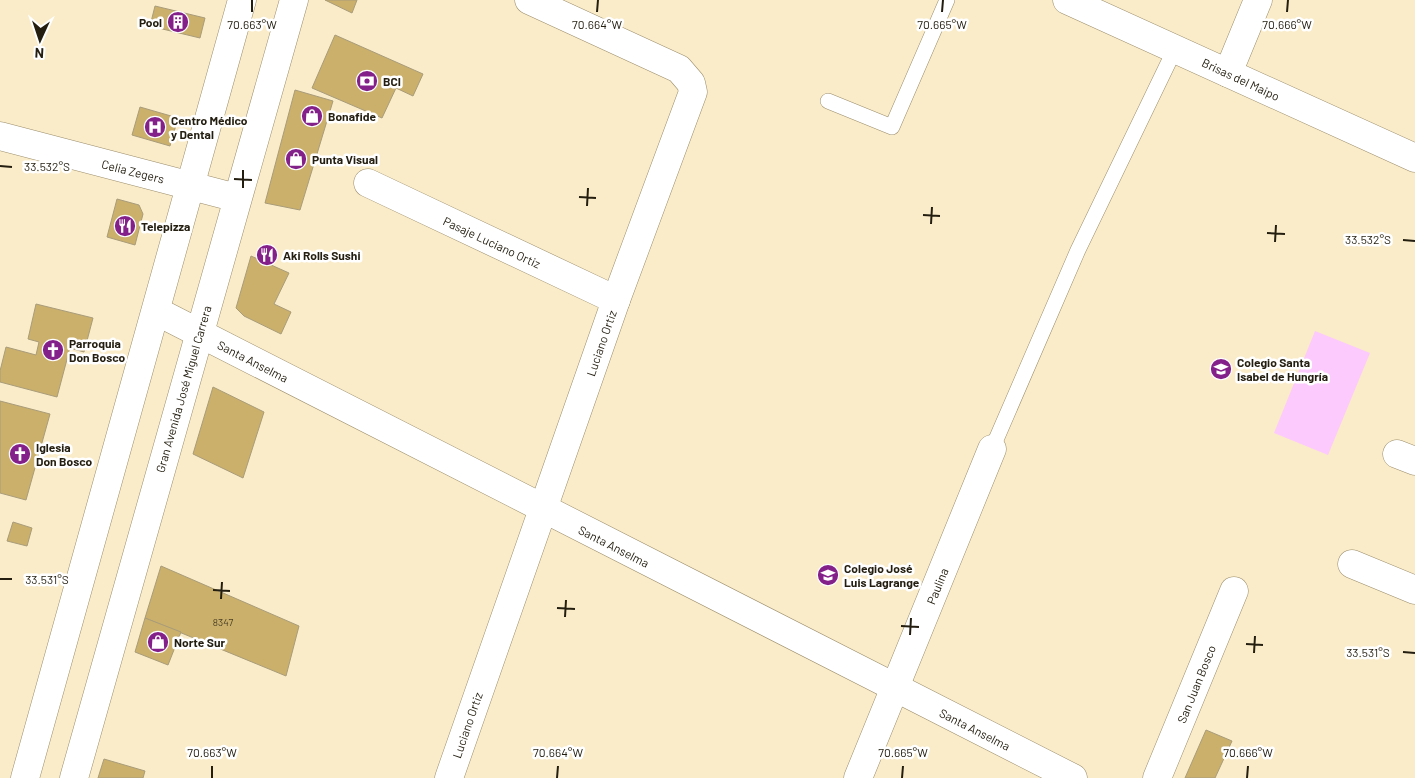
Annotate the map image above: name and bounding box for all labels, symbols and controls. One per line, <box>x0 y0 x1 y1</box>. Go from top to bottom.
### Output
building icon: Pool <box>166 10 190 34</box>
north arrow <box>15 15 65 65</box>
place label: Pool <box>139 15 162 29</box>
text: 70.663°W <box>227 17 277 31</box>
text: 70.664°W <box>572 17 622 31</box>
text: 70.665°W <box>917 17 967 31</box>
text: 70.666°W <box>1262 17 1312 31</box>
text: N <box>34 45 44 62</box>
street label: Brisas del Maipo <box>1200 55 1282 103</box>
bank icon: BCI <box>355 69 379 93</box>
place label: BCI <box>383 74 401 88</box>
shop icon: Bonafide <box>300 104 324 128</box>
place label: Bonafide <box>328 109 377 123</box>
place label: Centro Médico y Dental <box>171 113 248 141</box>
hospital icon: Centro Médico y Dental <box>143 115 167 139</box>
shop icon: Punta Visual <box>284 147 308 171</box>
place label: Punta Visual <box>312 152 378 166</box>
street label: Celia Zegers <box>100 156 166 186</box>
text: 33.532°S <box>24 159 70 173</box>
street label: Pasaje Luciano Ortiz <box>441 213 543 271</box>
restaurant icon: Telepizza <box>113 214 137 238</box>
place label: Telepizza <box>141 219 190 233</box>
text: 33.532°S <box>1345 232 1391 246</box>
restaurant icon: Aki Rolls Sushi <box>255 243 279 267</box>
place label: Aki Rolls Sushi <box>283 248 361 262</box>
street label: Gran Avenida José Miguel Carrera <box>152 304 214 474</box>
street label: Luciano Ortiz <box>583 308 619 378</box>
place label: Parroquia Don Bosco <box>69 336 126 364</box>
street label: Santa Anselma <box>215 337 291 385</box>
church icon: Parroquia Don Bosco <box>41 338 65 362</box>
place label: Colegio Santa Isabel de Hungría <box>1237 355 1328 383</box>
school or university icon: Colegio Santa Isabel de Hungría <box>1209 357 1233 381</box>
place label: Iglesia Don Bosco <box>36 440 93 468</box>
church icon: Iglesia Don Bosco <box>8 442 32 466</box>
street label: Santa Anselma <box>576 522 652 570</box>
place label: Colegio José Luis Lagrange <box>844 561 920 589</box>
school or university icon: Colegio José Luis Lagrange <box>816 563 840 587</box>
street label: Paulina <box>923 566 951 606</box>
text: 33.531°S <box>25 572 69 586</box>
house number: 8347 <box>213 616 233 628</box>
shop icon: Norte Sur <box>146 630 170 654</box>
place label: Norte Sur <box>174 635 225 649</box>
street label: San Juan Bosco <box>1174 643 1218 725</box>
text: 33.531°S <box>1346 645 1390 659</box>
street label: Luciano Ortiz <box>449 690 485 760</box>
street label: Santa Anselma <box>937 705 1013 753</box>
text: 70.663°W <box>187 745 237 759</box>
text: 70.664°W <box>533 745 583 759</box>
text: 70.665°W <box>878 745 928 759</box>
text: 70.666°W <box>1223 745 1273 759</box>

